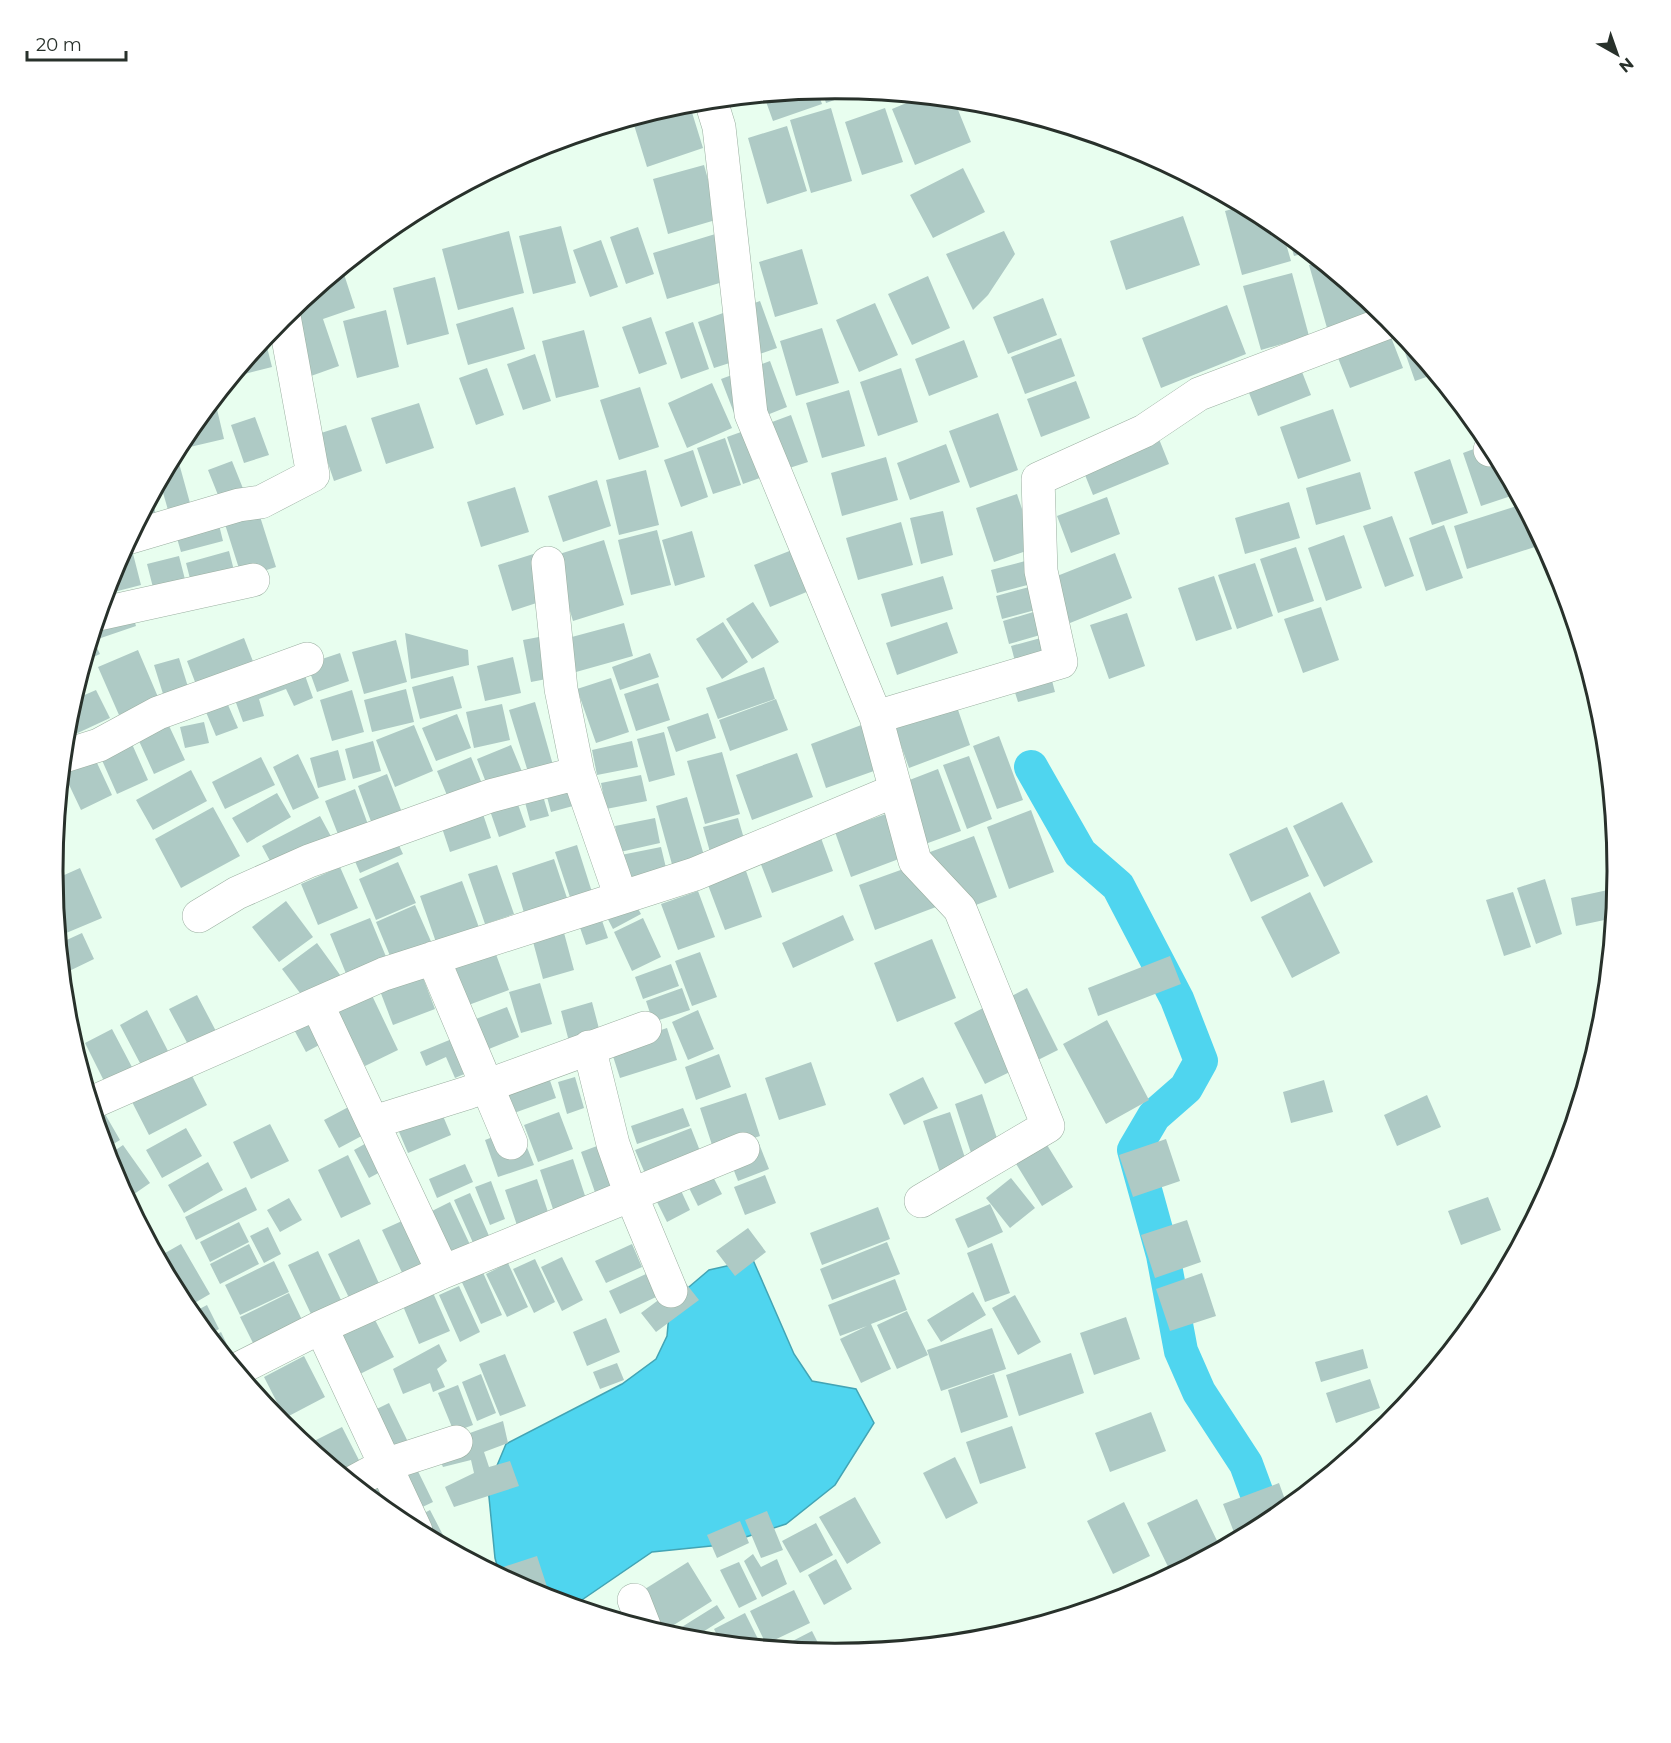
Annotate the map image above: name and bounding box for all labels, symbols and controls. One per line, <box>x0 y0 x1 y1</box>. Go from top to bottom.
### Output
scale bar <box>27 24 126 62</box>
north arrow <box>1587 24 1647 84</box>
text: 20 m <box>36 34 82 56</box>
text: N <box>1615 54 1637 77</box>

